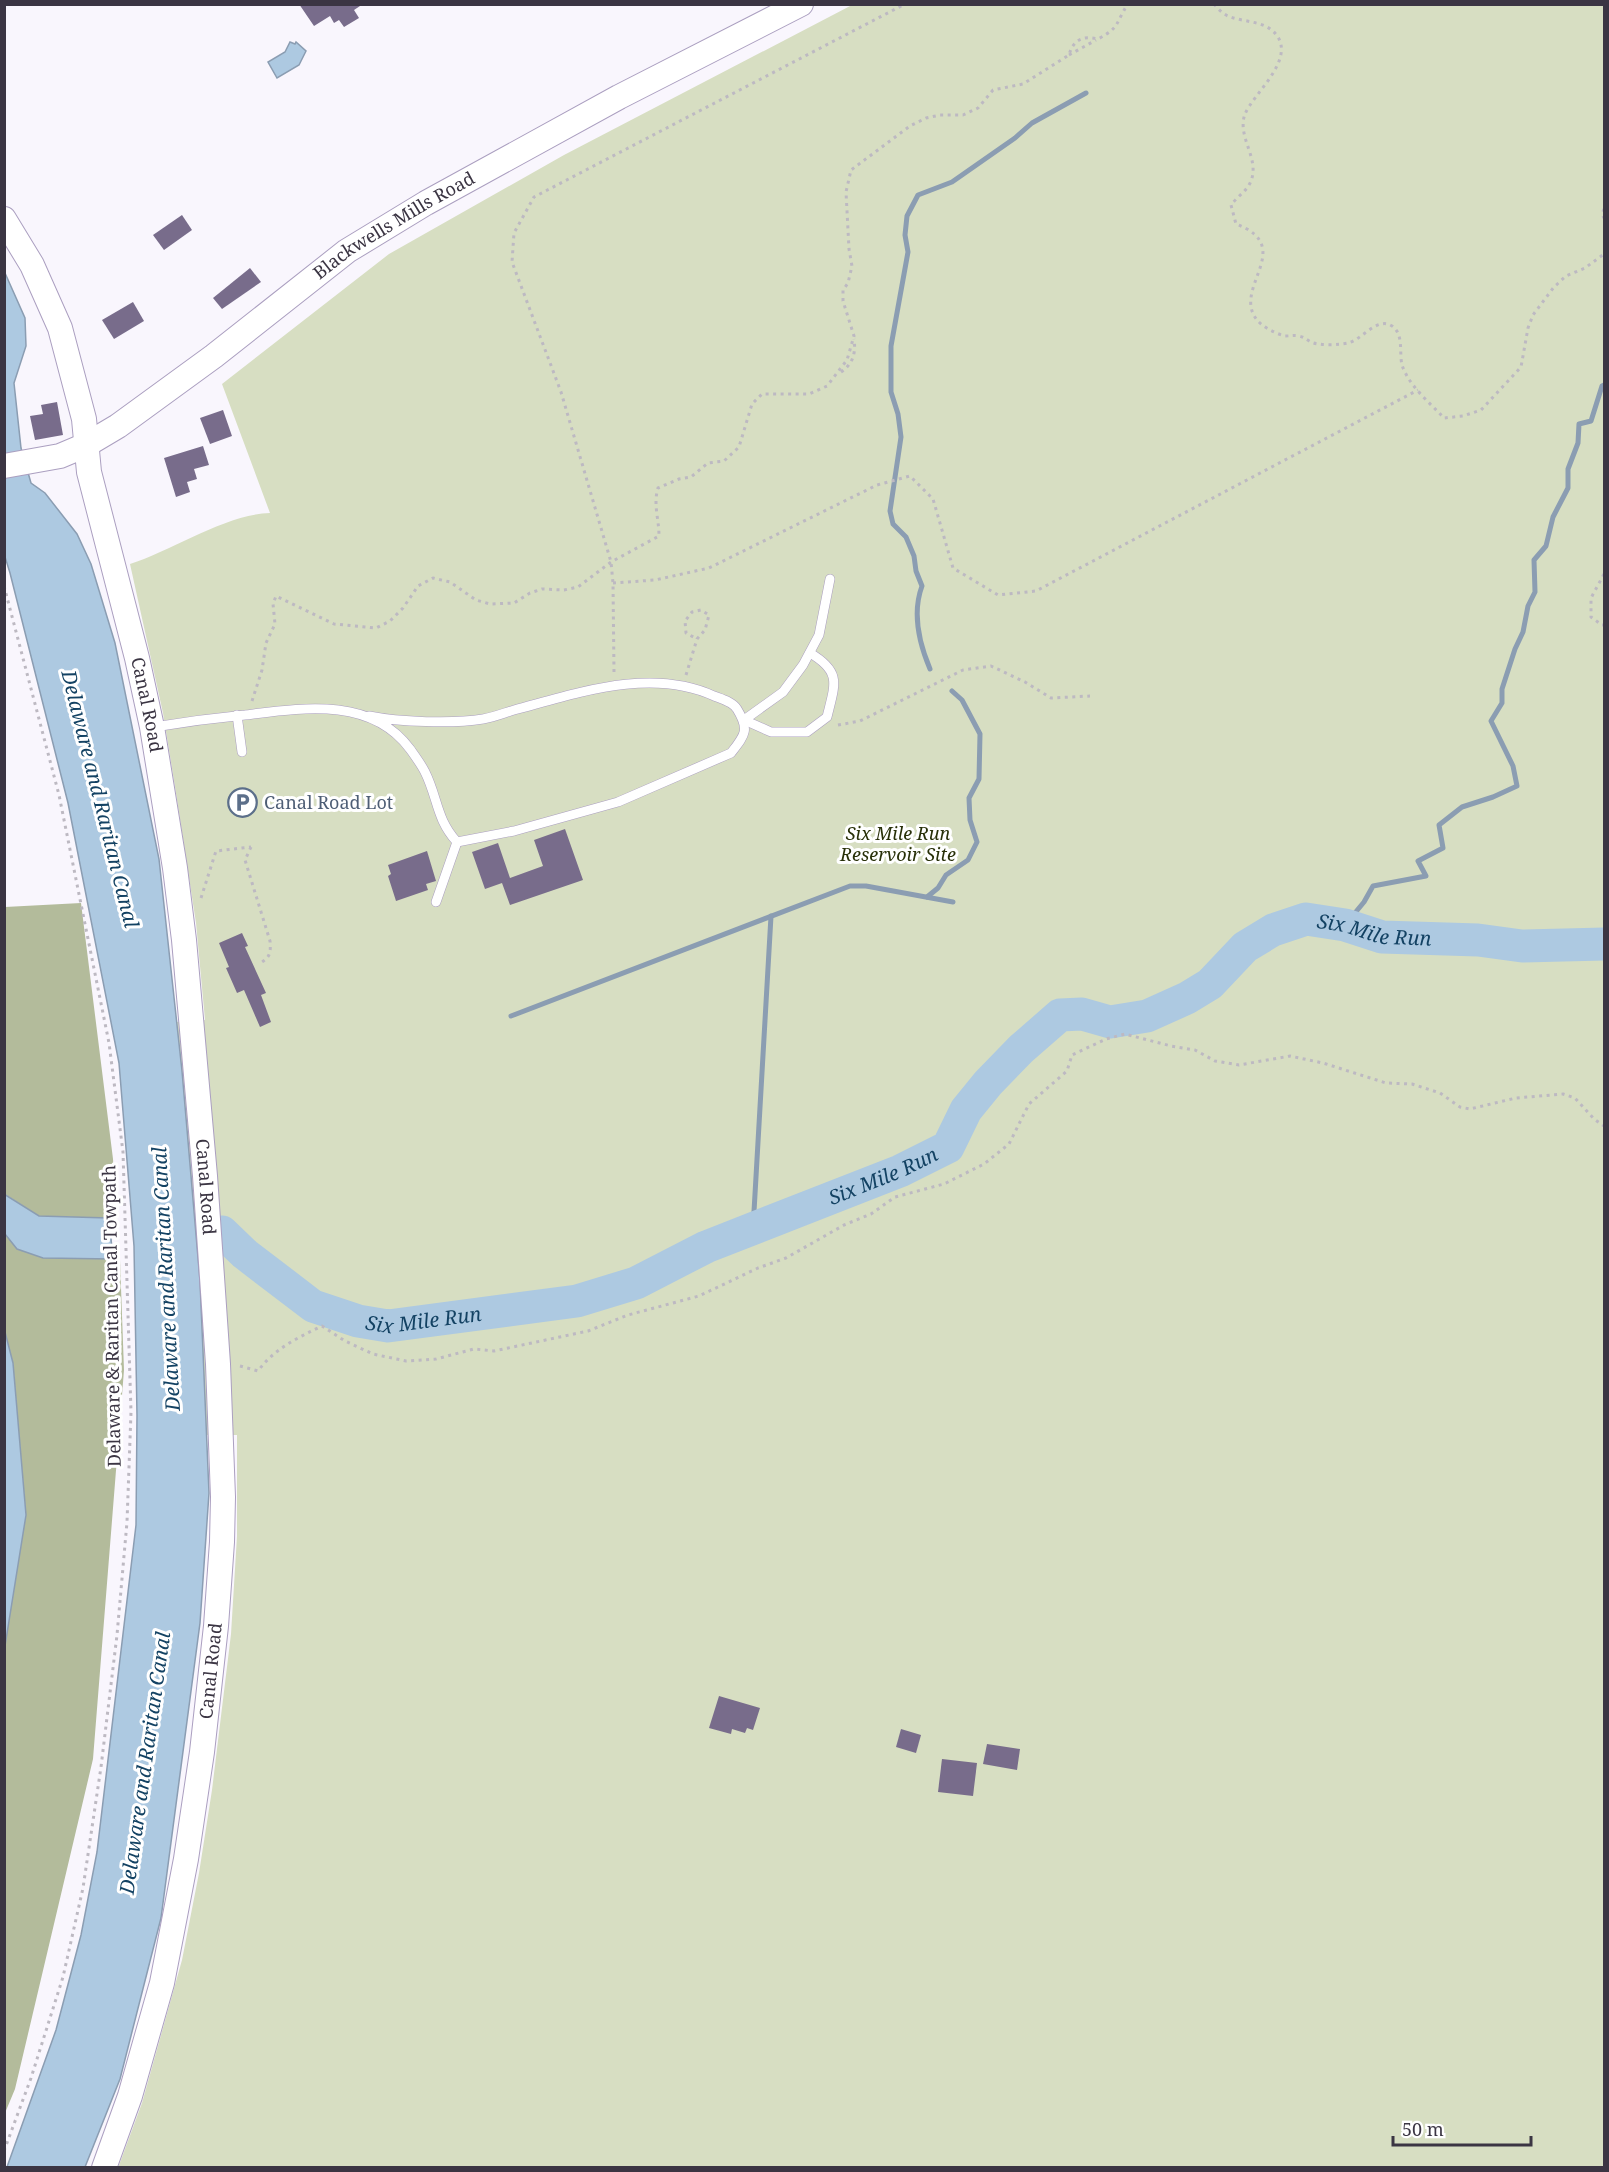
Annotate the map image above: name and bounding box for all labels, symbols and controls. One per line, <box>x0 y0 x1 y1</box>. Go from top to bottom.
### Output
street label: Blackwells Mills Road <box>308 166 479 284</box>
street label: Canal Road <box>126 655 169 754</box>
water label: Delaware and Raritan Canal <box>55 666 146 930</box>
parking icon: Canal Road Lot <box>227 787 259 819</box>
place label: Canal Road Lot <box>264 790 393 814</box>
park label: Six Mile Run Reservoir Site <box>839 821 956 866</box>
water label: Six Mile Run <box>1315 907 1432 952</box>
street label: Canal Road <box>191 1137 222 1236</box>
water label: Six Mile Run <box>824 1140 942 1211</box>
water label: Delaware and Raritan Canal <box>145 1146 186 1413</box>
street label: Delaware & Raritan Canal Towpath <box>96 1165 126 1467</box>
water label: Six Mile Run <box>364 1300 483 1340</box>
street label: Canal Road <box>193 1622 227 1720</box>
water label: Delaware and Raritan Canal <box>113 1630 176 1897</box>
scale bar <box>1393 2109 1531 2147</box>
text: 50 m <box>1402 2117 1444 2141</box>

